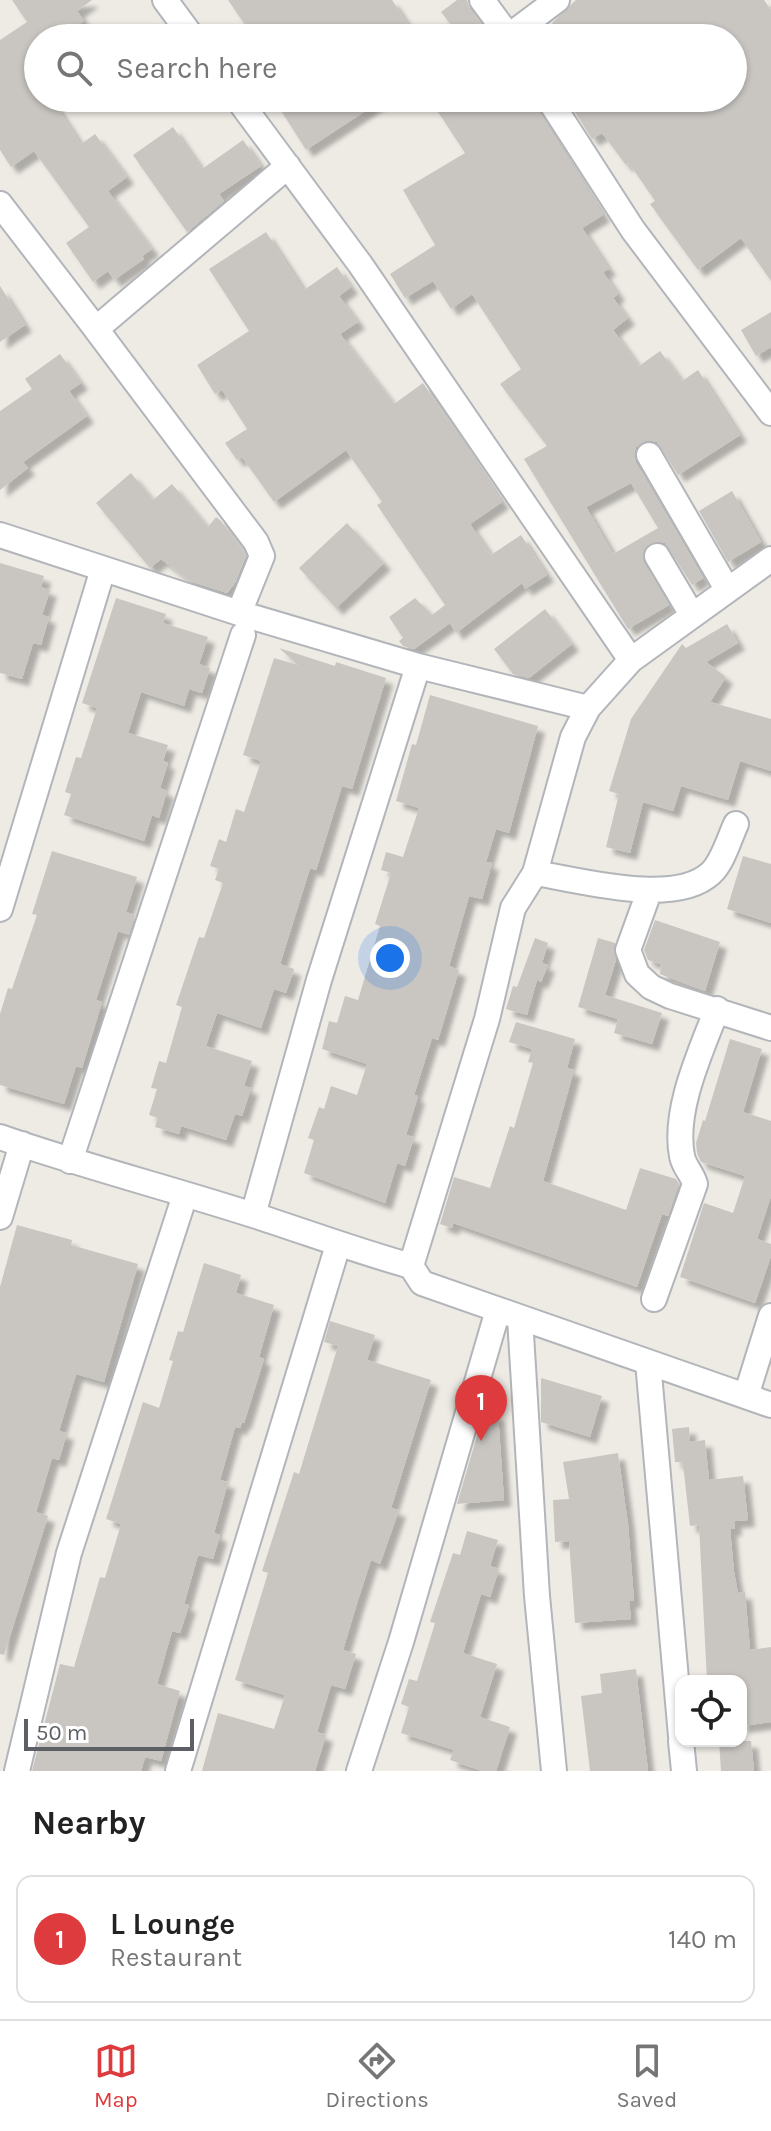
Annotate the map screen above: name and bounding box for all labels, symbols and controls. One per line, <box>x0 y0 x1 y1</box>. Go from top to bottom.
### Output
search box <box>24 24 747 112</box>
icon: search <box>52 46 96 90</box>
text: Search here <box>116 50 277 86</box>
your location <box>370 938 410 978</box>
pin: 1 <box>455 1375 507 1441</box>
map controls <box>675 1675 747 1747</box>
button: locate <box>675 1675 747 1747</box>
scale bar <box>24 1715 194 1751</box>
text: 50 m <box>36 1720 87 1746</box>
text: Nearby <box>32 1803 146 1843</box>
text: L Lounge <box>110 1906 235 1942</box>
text: 1 <box>55 1924 65 1955</box>
text: 140 m <box>668 1924 737 1955</box>
text: Restaurant <box>110 1942 242 1973</box>
tab: Map <box>94 2039 138 2113</box>
tab: Directions <box>325 2039 429 2113</box>
tab: Saved <box>616 2039 677 2113</box>

